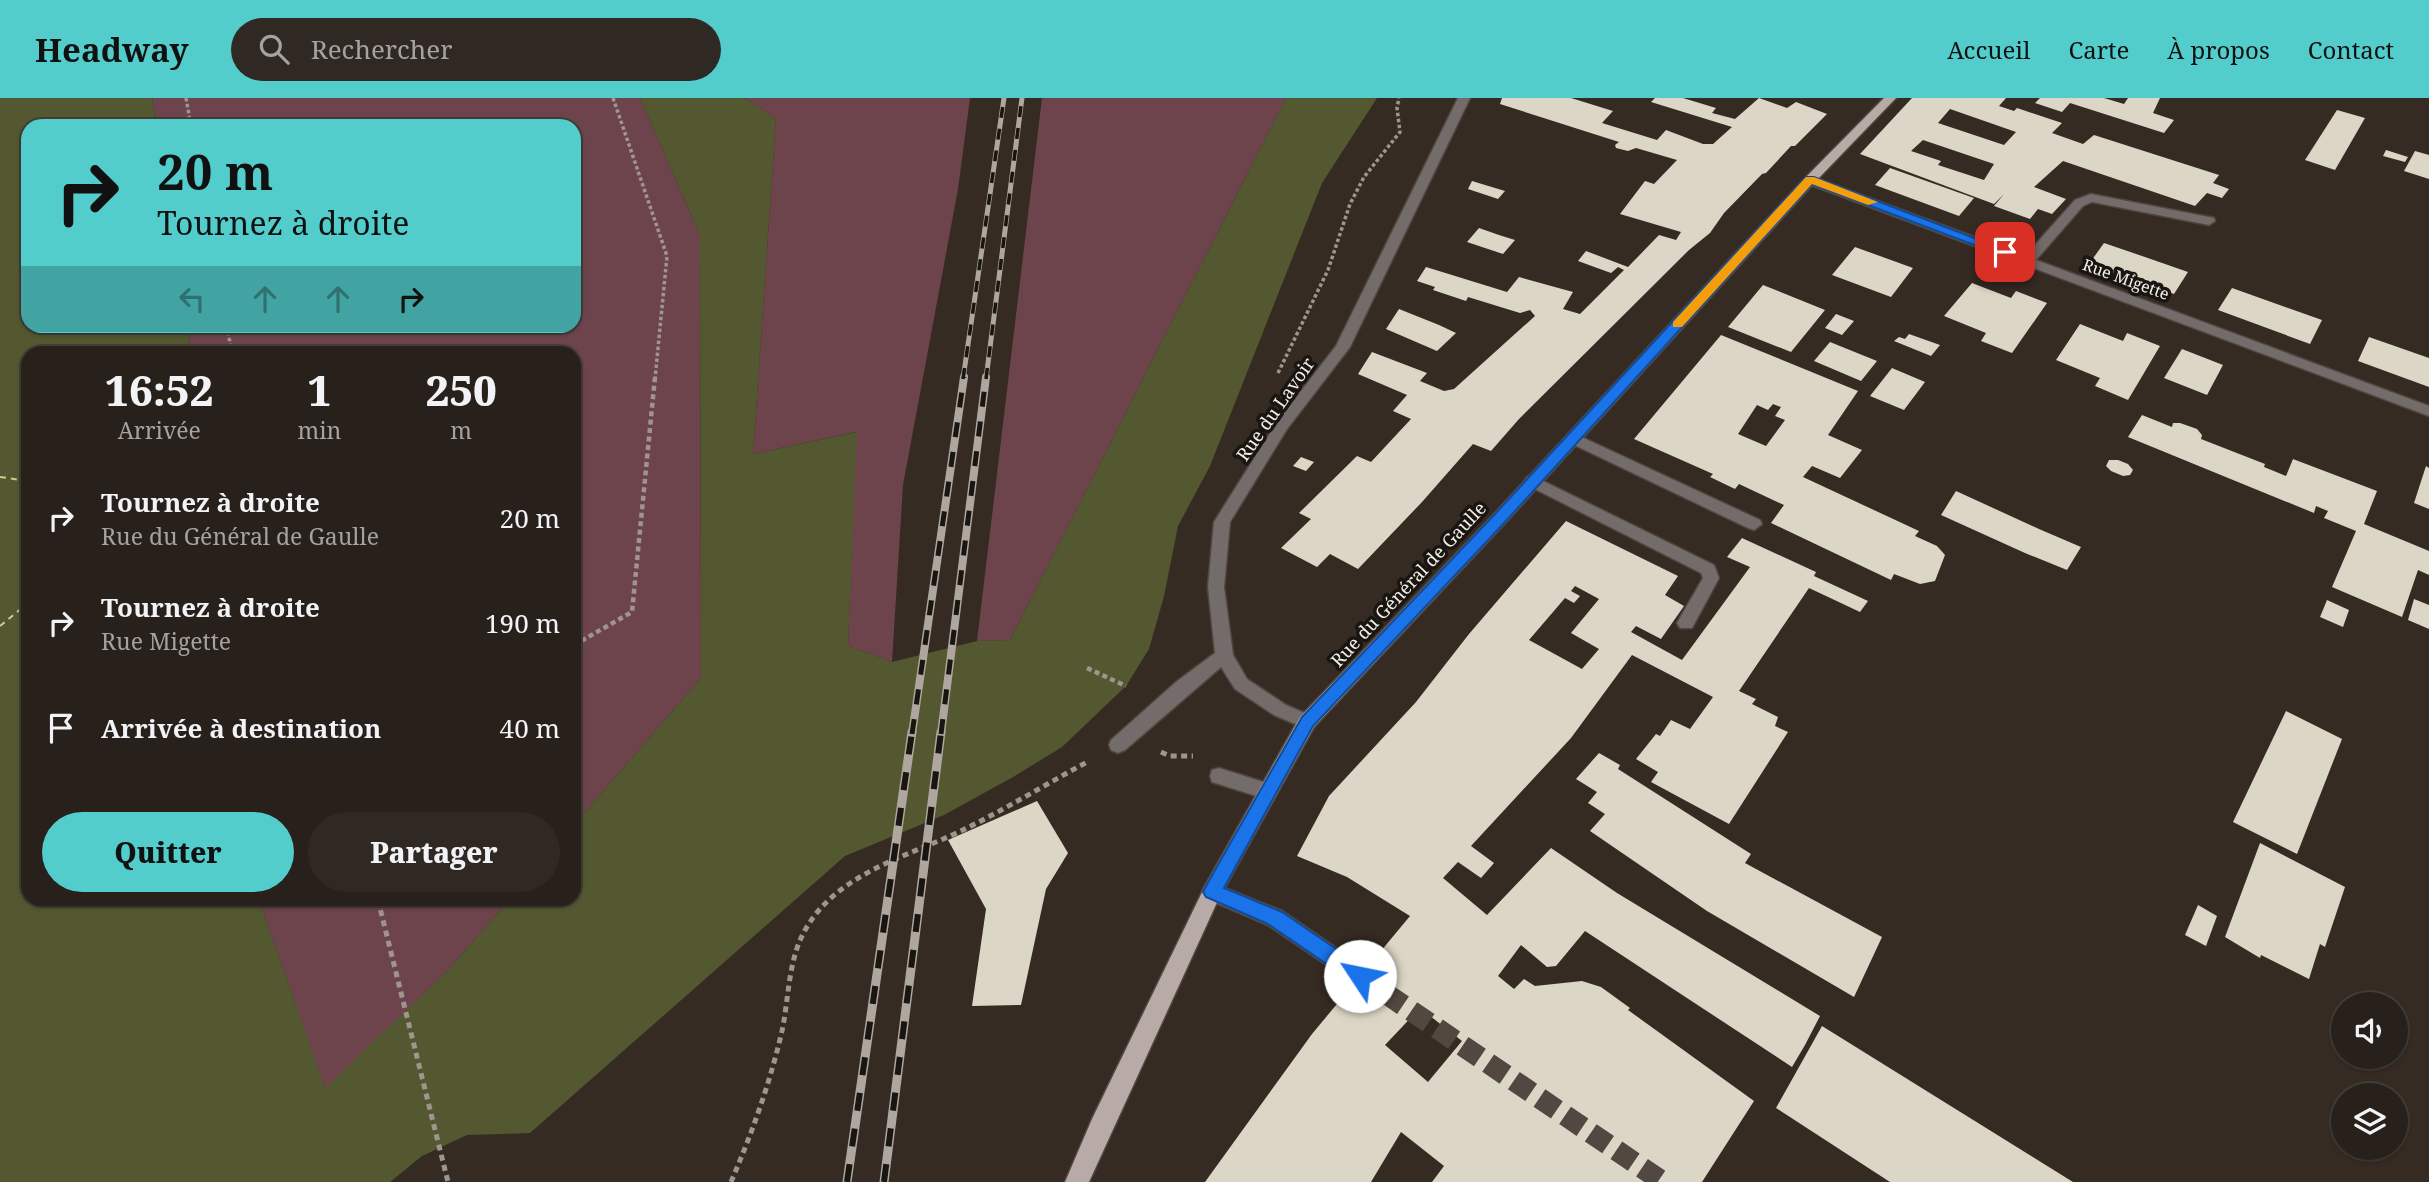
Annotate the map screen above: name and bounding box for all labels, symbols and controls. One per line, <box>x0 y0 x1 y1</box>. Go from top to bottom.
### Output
search box <box>231 18 721 81</box>
text: Headway <box>35 27 189 72</box>
icon: search <box>255 30 293 68</box>
text: Rechercher <box>311 31 453 67</box>
text: Accueil <box>1947 33 2030 66</box>
text: Carte <box>2068 33 2129 66</box>
text: À propos <box>2167 33 2270 66</box>
text: Contact <box>2308 33 2394 66</box>
text: 20 m <box>157 138 273 204</box>
icon: right <box>42 147 133 238</box>
text: Tournez à droite <box>157 201 409 244</box>
pin <box>1975 222 2035 282</box>
icon: arrive <box>1986 233 2024 271</box>
street label: Rue Migette <box>2080 253 2172 305</box>
icon: left <box>173 280 211 318</box>
icon: ahead <box>246 280 284 318</box>
icon: ahead <box>319 280 357 318</box>
icon: right <box>392 280 430 318</box>
street label: Rue du Lavoir <box>1230 352 1320 465</box>
text: 16:52 <box>105 361 213 418</box>
text: 1 <box>308 361 331 418</box>
text: 250 <box>425 361 497 418</box>
text: Arrivée <box>118 414 201 446</box>
text: min <box>297 414 341 446</box>
text: m <box>450 414 472 446</box>
text: Tournez à droite <box>101 484 320 520</box>
street label: Rue du Général de Gaulle <box>1325 496 1491 672</box>
icon: right <box>42 499 80 537</box>
text: 20 m <box>500 500 560 536</box>
text: Rue du Général de Gaulle <box>101 520 379 552</box>
text: Tournez à droite <box>101 589 320 625</box>
icon: right <box>42 604 80 642</box>
text: 190 m <box>485 605 560 641</box>
text: Rue Migette <box>101 625 231 657</box>
icon: arrive <box>42 709 80 747</box>
text: Arrivée à destination <box>101 710 381 746</box>
text: 40 m <box>500 710 560 746</box>
button: Quitter <box>42 812 294 892</box>
button: Partager <box>308 812 560 892</box>
position arrow <box>1323 939 1397 1013</box>
map controls <box>2331 992 2408 1160</box>
button: sound <box>2331 992 2408 1069</box>
button: layers <box>2331 1083 2408 1160</box>

